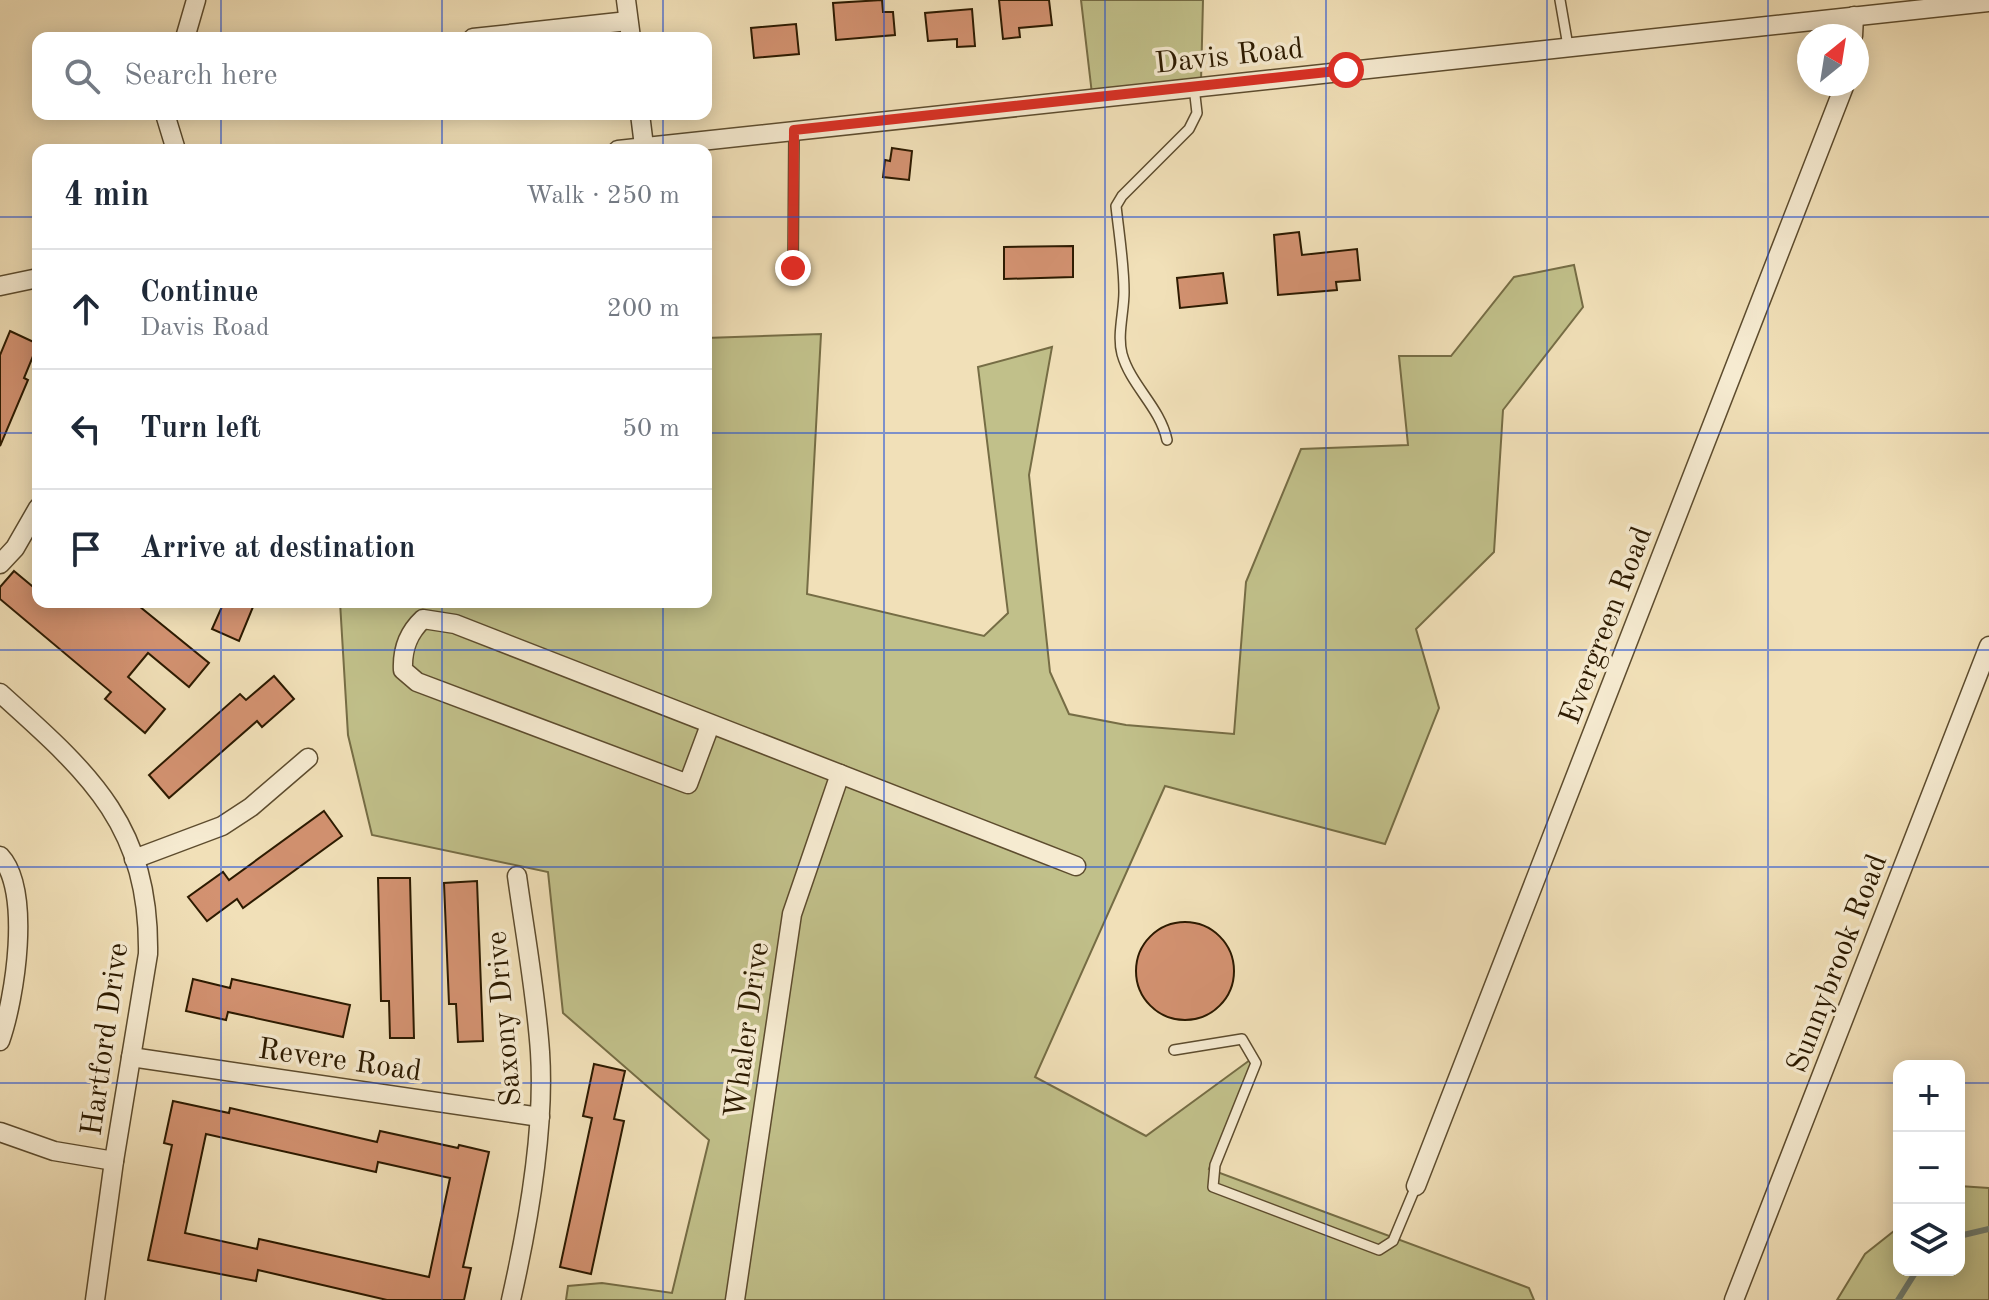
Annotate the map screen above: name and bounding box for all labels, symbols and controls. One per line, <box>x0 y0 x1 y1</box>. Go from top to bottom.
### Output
north arrow <box>1797 24 1869 96</box>
search box <box>32 32 712 120</box>
street label: Davis Road <box>1153 34 1305 80</box>
route start <box>1328 52 1364 88</box>
icon: search <box>60 54 104 98</box>
text: Search here <box>124 61 278 91</box>
text: 4 min <box>64 179 149 213</box>
text: Walk · 250 m <box>526 183 680 209</box>
route end <box>775 250 811 286</box>
text: Continue <box>140 278 259 308</box>
icon: ahead <box>64 287 108 331</box>
text: 200 m <box>607 296 680 322</box>
text: Davis Road <box>140 315 270 341</box>
icon: left <box>64 407 108 451</box>
text: Turn left <box>140 414 261 444</box>
text: 50 m <box>622 416 680 442</box>
street label: Evergreen Road <box>1555 523 1658 729</box>
icon: arrive <box>64 527 108 571</box>
text: Arrive at destination <box>140 534 415 564</box>
street label: Sunnybrook Road <box>1782 850 1893 1077</box>
street label: Saxony Drive <box>482 930 528 1108</box>
street label: Whaler Drive <box>721 940 775 1120</box>
street label: Hartford Drive <box>78 941 134 1138</box>
street label: Revere Road <box>256 1035 423 1087</box>
map controls <box>1893 1060 1965 1276</box>
button: + <box>1893 1060 1965 1132</box>
button: − <box>1893 1132 1965 1204</box>
button: layers <box>1893 1204 1965 1276</box>

